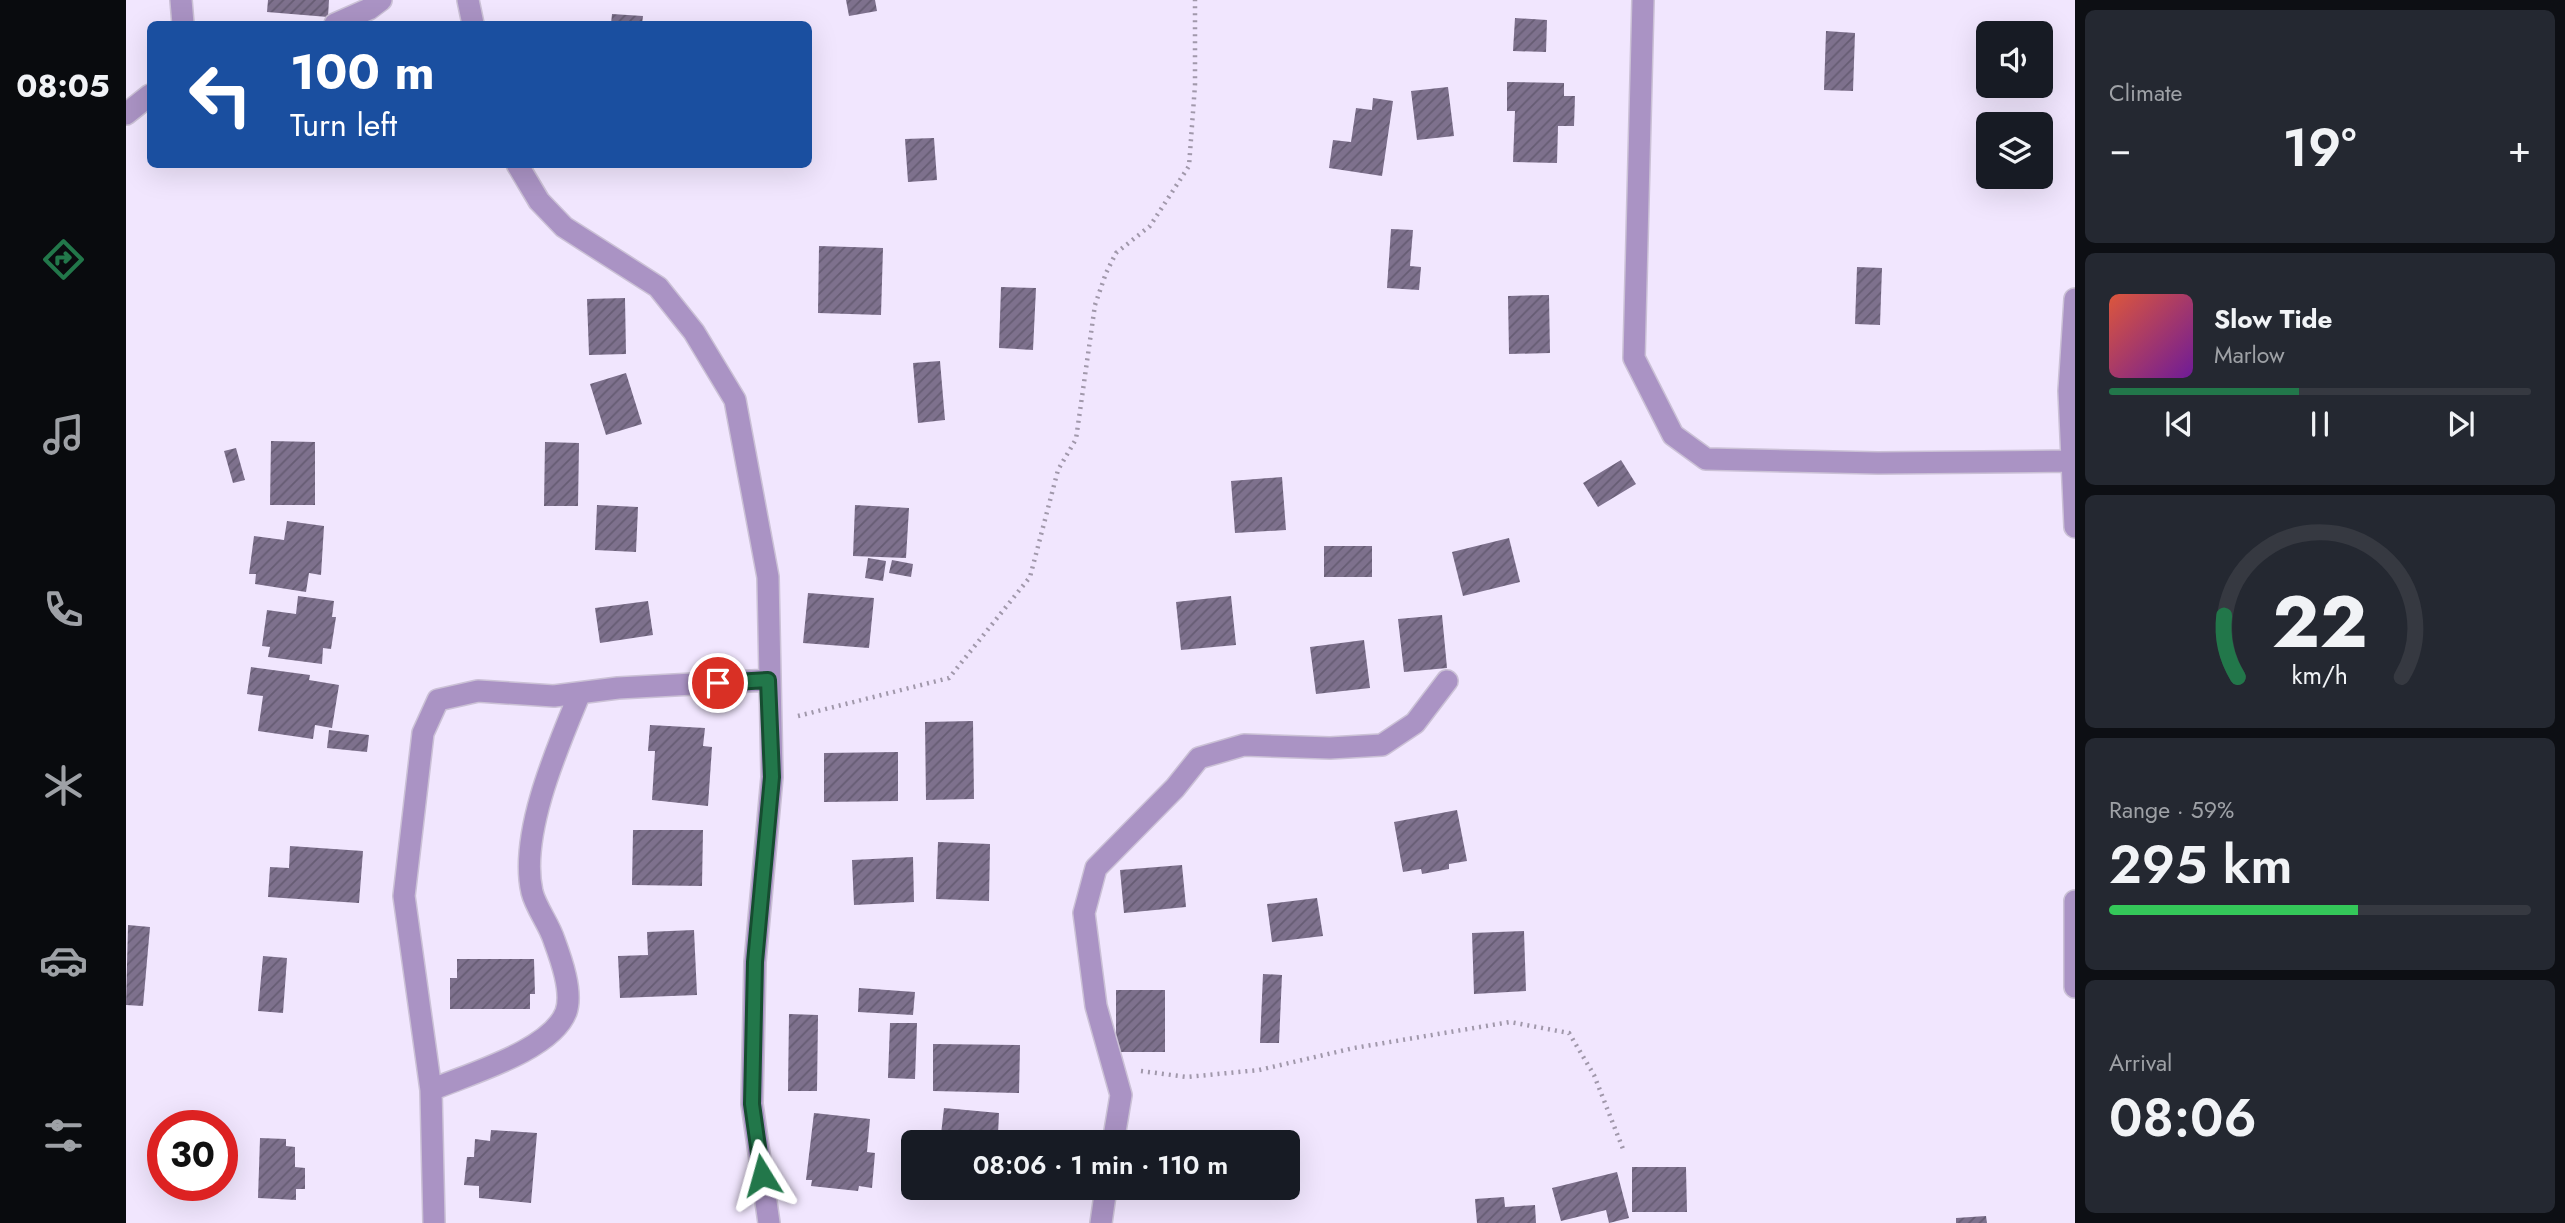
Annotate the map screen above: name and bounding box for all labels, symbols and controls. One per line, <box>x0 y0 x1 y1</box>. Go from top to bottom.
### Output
map controls <box>1976 21 2053 189</box>
button: sound <box>1976 21 2053 98</box>
text: 100 m <box>290 37 435 107</box>
icon: left <box>175 49 266 140</box>
text: 08:05 <box>16 63 110 109</box>
text: Climate <box>2109 76 2182 110</box>
text: Turn left <box>290 102 397 148</box>
text: 19° <box>2283 110 2357 186</box>
button: layers <box>1976 112 2053 189</box>
text: − <box>2109 121 2131 176</box>
text: + <box>2508 121 2531 176</box>
icon: directions <box>39 235 88 284</box>
text: Slow Tide <box>2214 300 2333 338</box>
text: Marlow <box>2214 338 2285 372</box>
icon: previous <box>2160 405 2198 443</box>
icon: pause <box>2301 405 2339 443</box>
icon: next <box>2442 405 2480 443</box>
icon: music <box>39 410 88 459</box>
text: 22 <box>2272 570 2368 675</box>
icon: phone <box>39 585 88 634</box>
pin <box>688 653 748 713</box>
text: km/h <box>2292 657 2348 693</box>
icon: arrive <box>699 664 737 702</box>
icon: climate <box>39 761 88 810</box>
text: Range · 59% <box>2109 793 2234 827</box>
text: 295 km <box>2109 827 2293 903</box>
icon: car <box>39 936 88 985</box>
text: Arrival <box>2109 1046 2172 1080</box>
text: 08:06 <box>2109 1080 2257 1156</box>
speed limit sign: 30 <box>147 1110 238 1201</box>
icon: filters <box>39 1111 88 1160</box>
position arrow <box>725 1138 799 1212</box>
text: 08:06 · 1 min · 110 m <box>973 1146 1228 1184</box>

